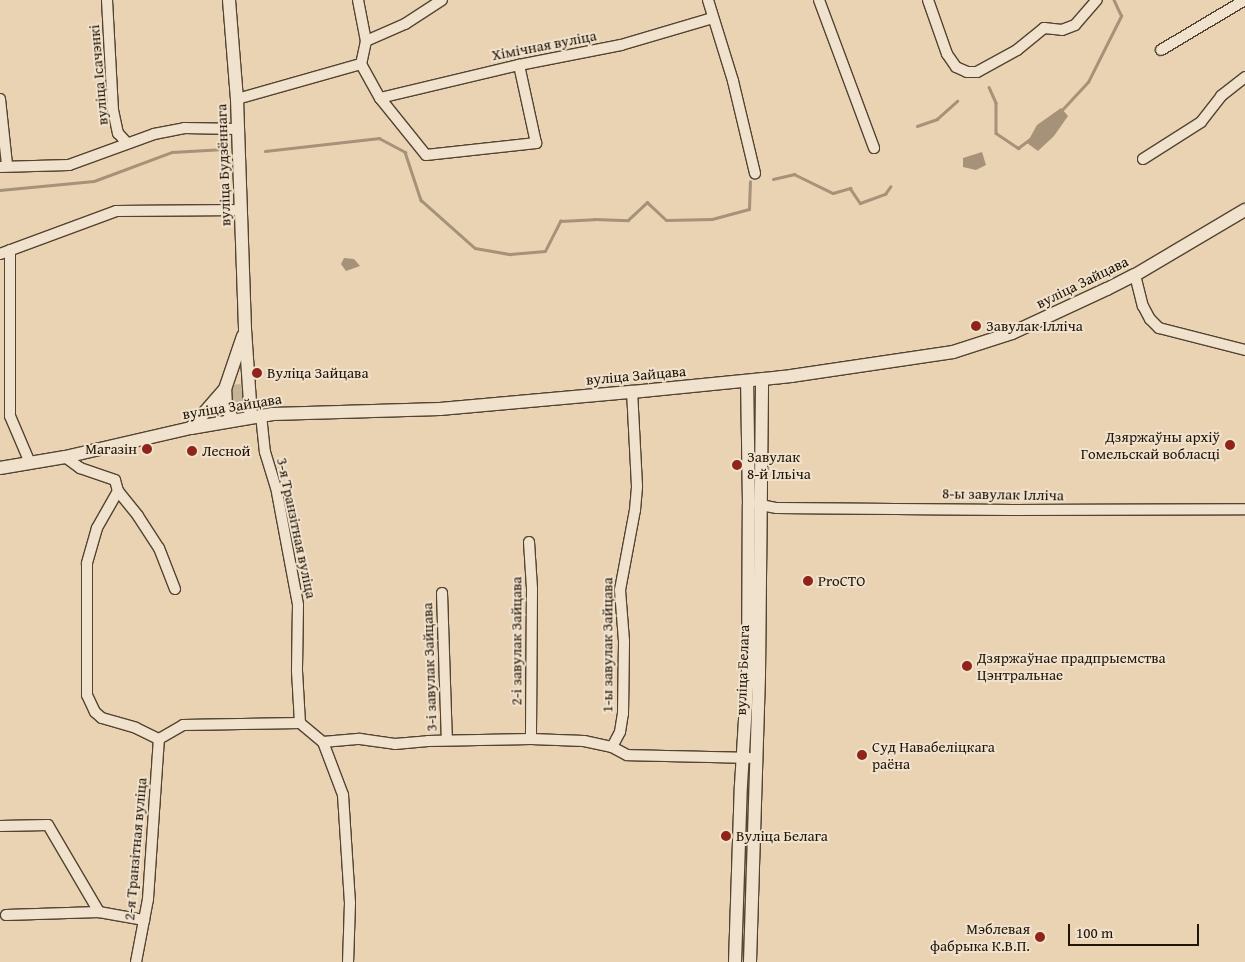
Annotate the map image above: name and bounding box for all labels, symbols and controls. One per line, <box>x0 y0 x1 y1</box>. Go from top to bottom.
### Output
street label: вуліца Ісачэнкі <box>85 24 111 126</box>
street label: Хімічная вуліца <box>490 26 598 64</box>
street label: вуліца Будзённага <box>212 104 234 226</box>
street label: вуліца Зайцава <box>1033 252 1131 312</box>
place label: Завулак Ілліча <box>986 317 1083 335</box>
marker: Завулак Ілліча <box>970 320 982 332</box>
street label: вуліца Зайцава <box>585 362 687 388</box>
place label: Вуліца Зайцава <box>267 364 369 382</box>
marker: Вуліца Зайцава <box>251 367 263 379</box>
street label: вуліца Зайцава <box>181 389 283 423</box>
place label: Дзяржаўны архіў Гомельскай вобласці <box>1081 427 1220 462</box>
marker: Дзяржаўны архіў Гомельскай вобласці <box>1224 439 1236 451</box>
place label: Магазін <box>85 440 137 458</box>
place label: Лесной <box>202 442 250 460</box>
marker: Магазін <box>141 443 153 455</box>
marker: Лесной <box>186 445 198 457</box>
place label: Завулак 8-й Ільіча <box>747 447 811 482</box>
street label: 3-я Транзітная вуліца <box>273 456 321 600</box>
marker: Завулак 8-й Ільіча <box>731 459 743 471</box>
street label: 8-ы завулак Ілліча <box>942 484 1064 504</box>
place label: ProСТО <box>818 572 865 590</box>
marker: ProСТО <box>802 575 814 587</box>
street label: 2-і завулак Зайцава <box>507 577 525 705</box>
street label: 1-ы завулак Зайцава <box>598 577 616 713</box>
street label: 3-і завулак Зайцава <box>418 602 440 732</box>
street label: вуліца Белага <box>731 624 753 716</box>
place label: Дзяржаўнае прадпрыемства Цэнтральнае <box>977 648 1166 683</box>
marker: Дзяржаўнае прадпрыемства Цэнтральнае <box>961 660 973 672</box>
place label: Суд Навабеліцкага раёна <box>872 737 995 772</box>
marker: Суд Навабеліцкага раёна <box>856 749 868 761</box>
street label: 2-я Транзітная вуліца <box>120 777 150 921</box>
place label: Вуліца Белага <box>736 827 828 845</box>
marker: Вуліца Белага <box>720 830 732 842</box>
scale bar <box>1070 914 1201 946</box>
place label: Мэблевая фабрыка К.В.П. <box>930 919 1030 954</box>
text: 100 m <box>1076 922 1113 943</box>
marker: Мэблевая фабрыка К.В.П. <box>1034 931 1046 943</box>

